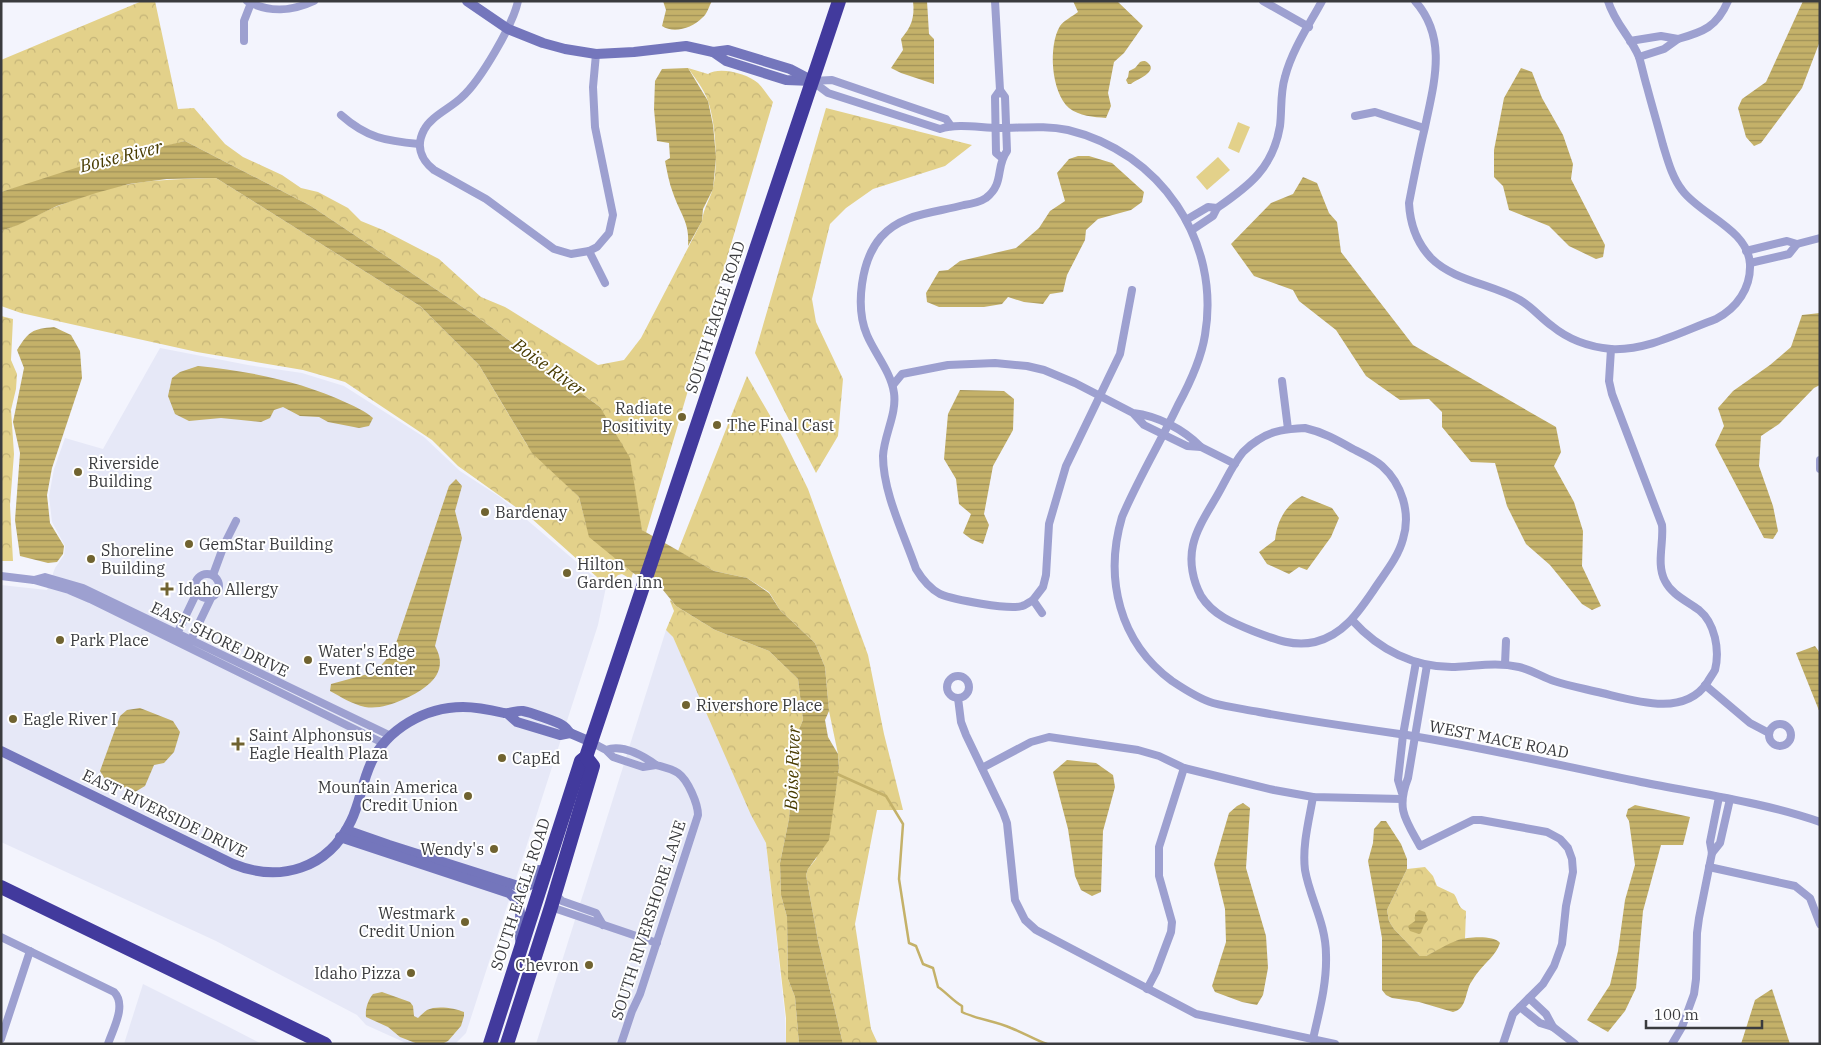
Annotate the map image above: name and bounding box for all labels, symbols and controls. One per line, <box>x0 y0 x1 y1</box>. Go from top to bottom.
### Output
water label: Boise River <box>76 134 166 178</box>
street label: SOUTH EAGLE ROAD <box>681 238 749 396</box>
water label: Boise River <box>507 332 591 402</box>
place label: Radiate Positivity <box>602 398 672 436</box>
marker: Radiate Positivity <box>676 411 688 423</box>
place label: The Final Cast <box>727 415 834 435</box>
marker: The Final Cast <box>711 419 723 431</box>
place label: Riverside Building <box>88 453 159 491</box>
marker: Riverside Building <box>72 466 84 478</box>
place label: Bardenay <box>495 502 568 522</box>
marker: Bardenay <box>479 506 491 518</box>
place label: GemStar Building <box>199 534 333 554</box>
marker: GemStar Building <box>183 538 195 550</box>
place label: Shoreline Building <box>101 540 174 578</box>
marker: Shoreline Building <box>85 553 97 565</box>
place label: Hilton Garden Inn <box>577 554 663 592</box>
marker: Hilton Garden Inn <box>561 567 573 579</box>
place label: Idaho Allergy <box>178 579 279 599</box>
marker: Idaho Allergy <box>160 582 174 596</box>
street label: EAST SHORE DRIVE <box>148 597 292 681</box>
place label: Park Place <box>70 630 149 650</box>
marker: Park Place <box>54 634 66 646</box>
place label: Water's Edge Event Center <box>318 641 415 679</box>
marker: Water's Edge Event Center <box>302 654 314 666</box>
place label: Rivershore Place <box>696 695 822 715</box>
marker: Rivershore Place <box>680 699 692 711</box>
place label: Eagle River I <box>23 709 117 729</box>
marker: Eagle River I <box>7 713 19 725</box>
street label: WEST MACE ROAD <box>1427 716 1571 762</box>
water label: Boise River <box>779 724 805 812</box>
place label: Saint Alphonsus Eagle Health Plaza <box>249 725 389 763</box>
marker: Saint Alphonsus Eagle Health Plaza <box>231 737 245 751</box>
place label: CapEd <box>512 748 561 768</box>
marker: CapEd <box>496 752 508 764</box>
street label: EAST RIVERSIDE DRIVE <box>79 764 251 862</box>
place label: Mountain America Credit Union <box>318 777 458 815</box>
marker: Mountain America Credit Union <box>462 790 474 802</box>
street label: SOUTH EAGLE ROAD <box>486 815 554 973</box>
street label: SOUTH RIVERSHORE LANE <box>606 818 690 1022</box>
place label: Wendy's <box>420 839 484 859</box>
marker: Wendy's <box>488 843 500 855</box>
place label: Westmark Credit Union <box>359 903 456 941</box>
marker: Westmark Credit Union <box>459 916 471 928</box>
place label: Chevron <box>515 955 579 975</box>
marker: Chevron <box>583 959 595 971</box>
place label: Idaho Pizza <box>314 963 401 983</box>
marker: Idaho Pizza <box>405 967 417 979</box>
scale bar <box>1646 998 1762 1030</box>
text: 100 m <box>1654 1005 1699 1024</box>

